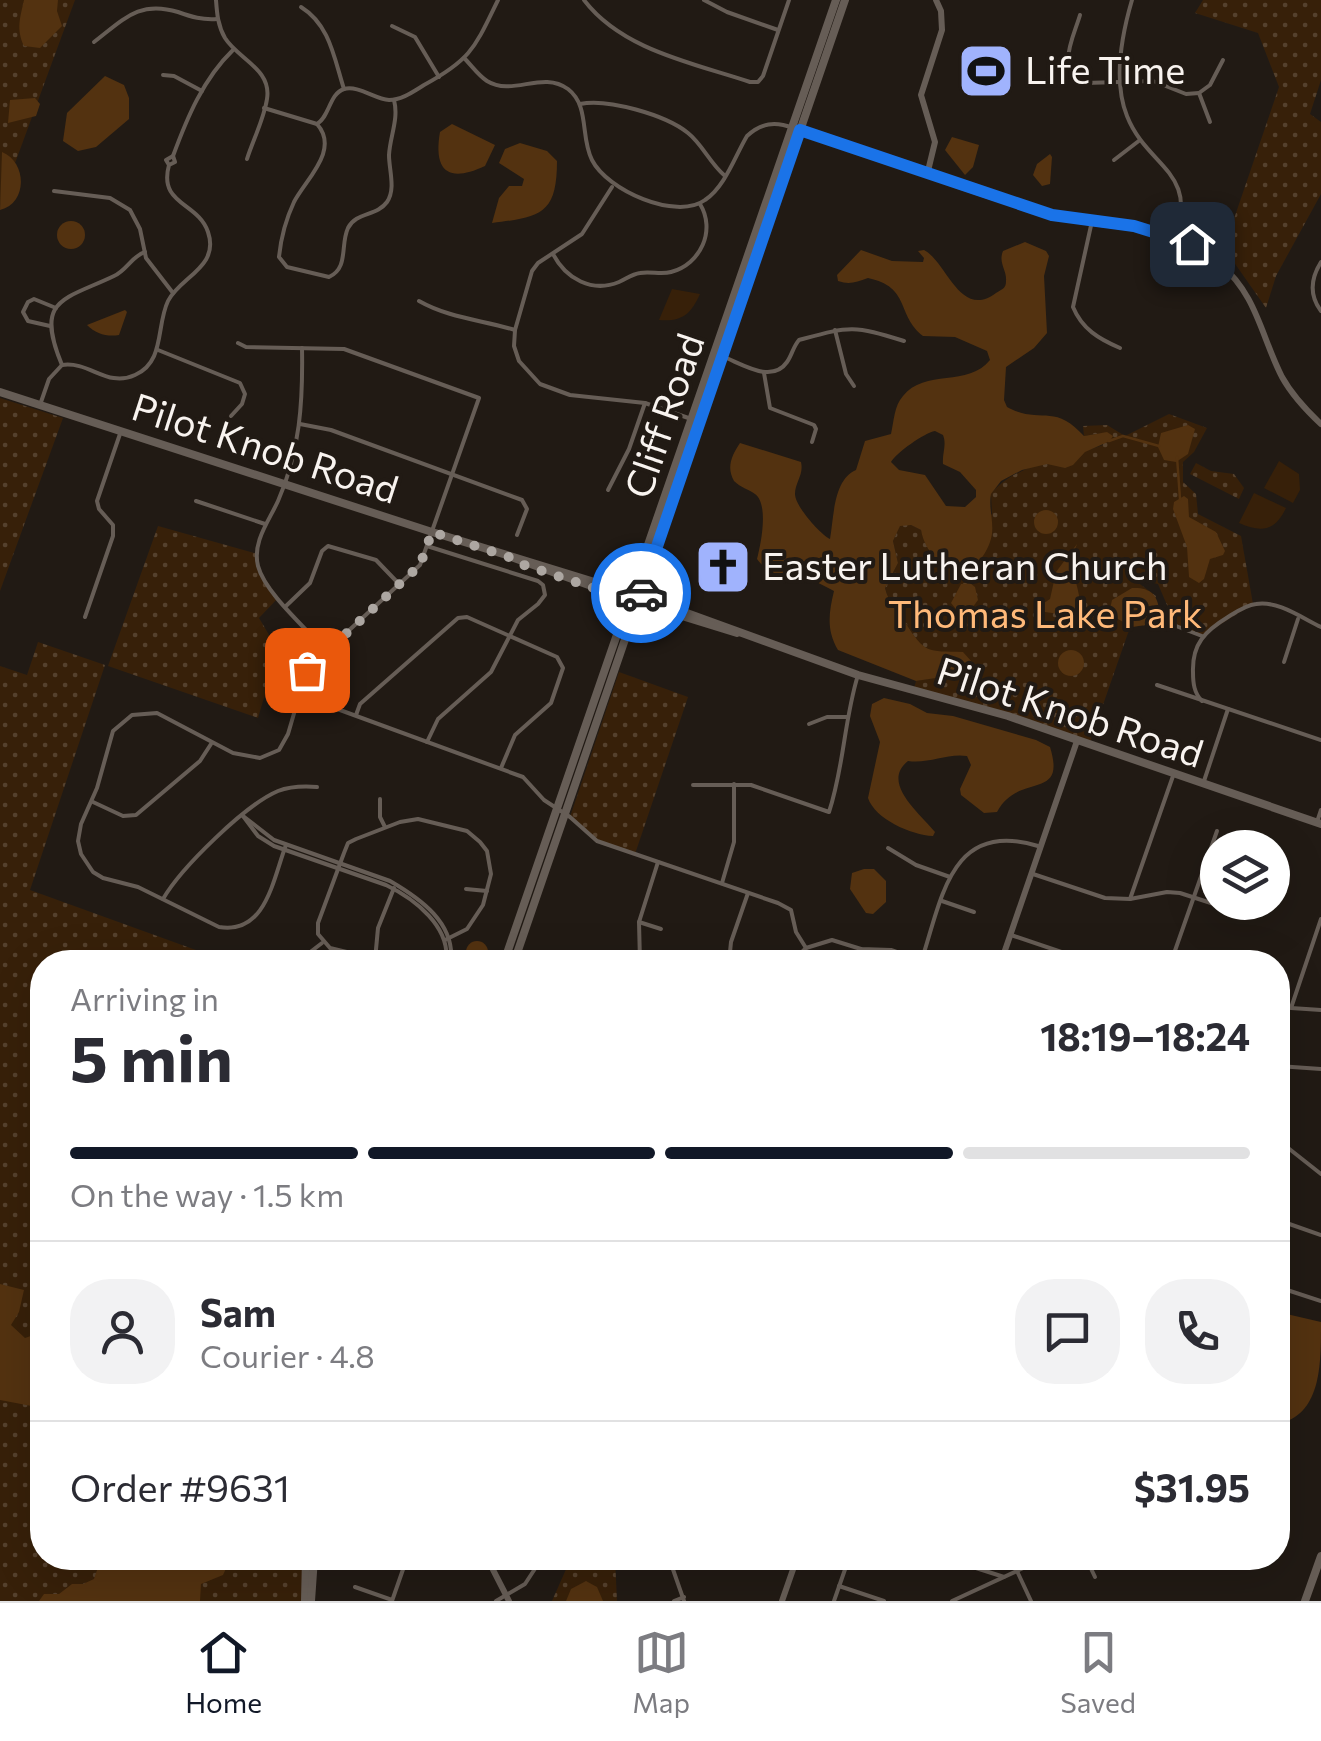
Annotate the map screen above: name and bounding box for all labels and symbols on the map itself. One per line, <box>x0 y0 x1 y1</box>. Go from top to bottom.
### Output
sports icon: Life Time <box>956 41 1016 101</box>
place label: Life Time <box>1025 45 1185 92</box>
pin <box>1150 202 1235 287</box>
street label: Cliff Road <box>613 327 713 504</box>
street label: Pilot Knob Road <box>127 381 405 512</box>
church icon: Easter Lutheran Church <box>693 537 753 597</box>
place label: Easter Lutheran Church <box>762 541 1168 588</box>
courier <box>591 543 691 643</box>
park label: Thomas Lake Park <box>888 589 1202 636</box>
pin <box>265 628 350 713</box>
street label: Pilot Knob Road <box>932 645 1210 776</box>

